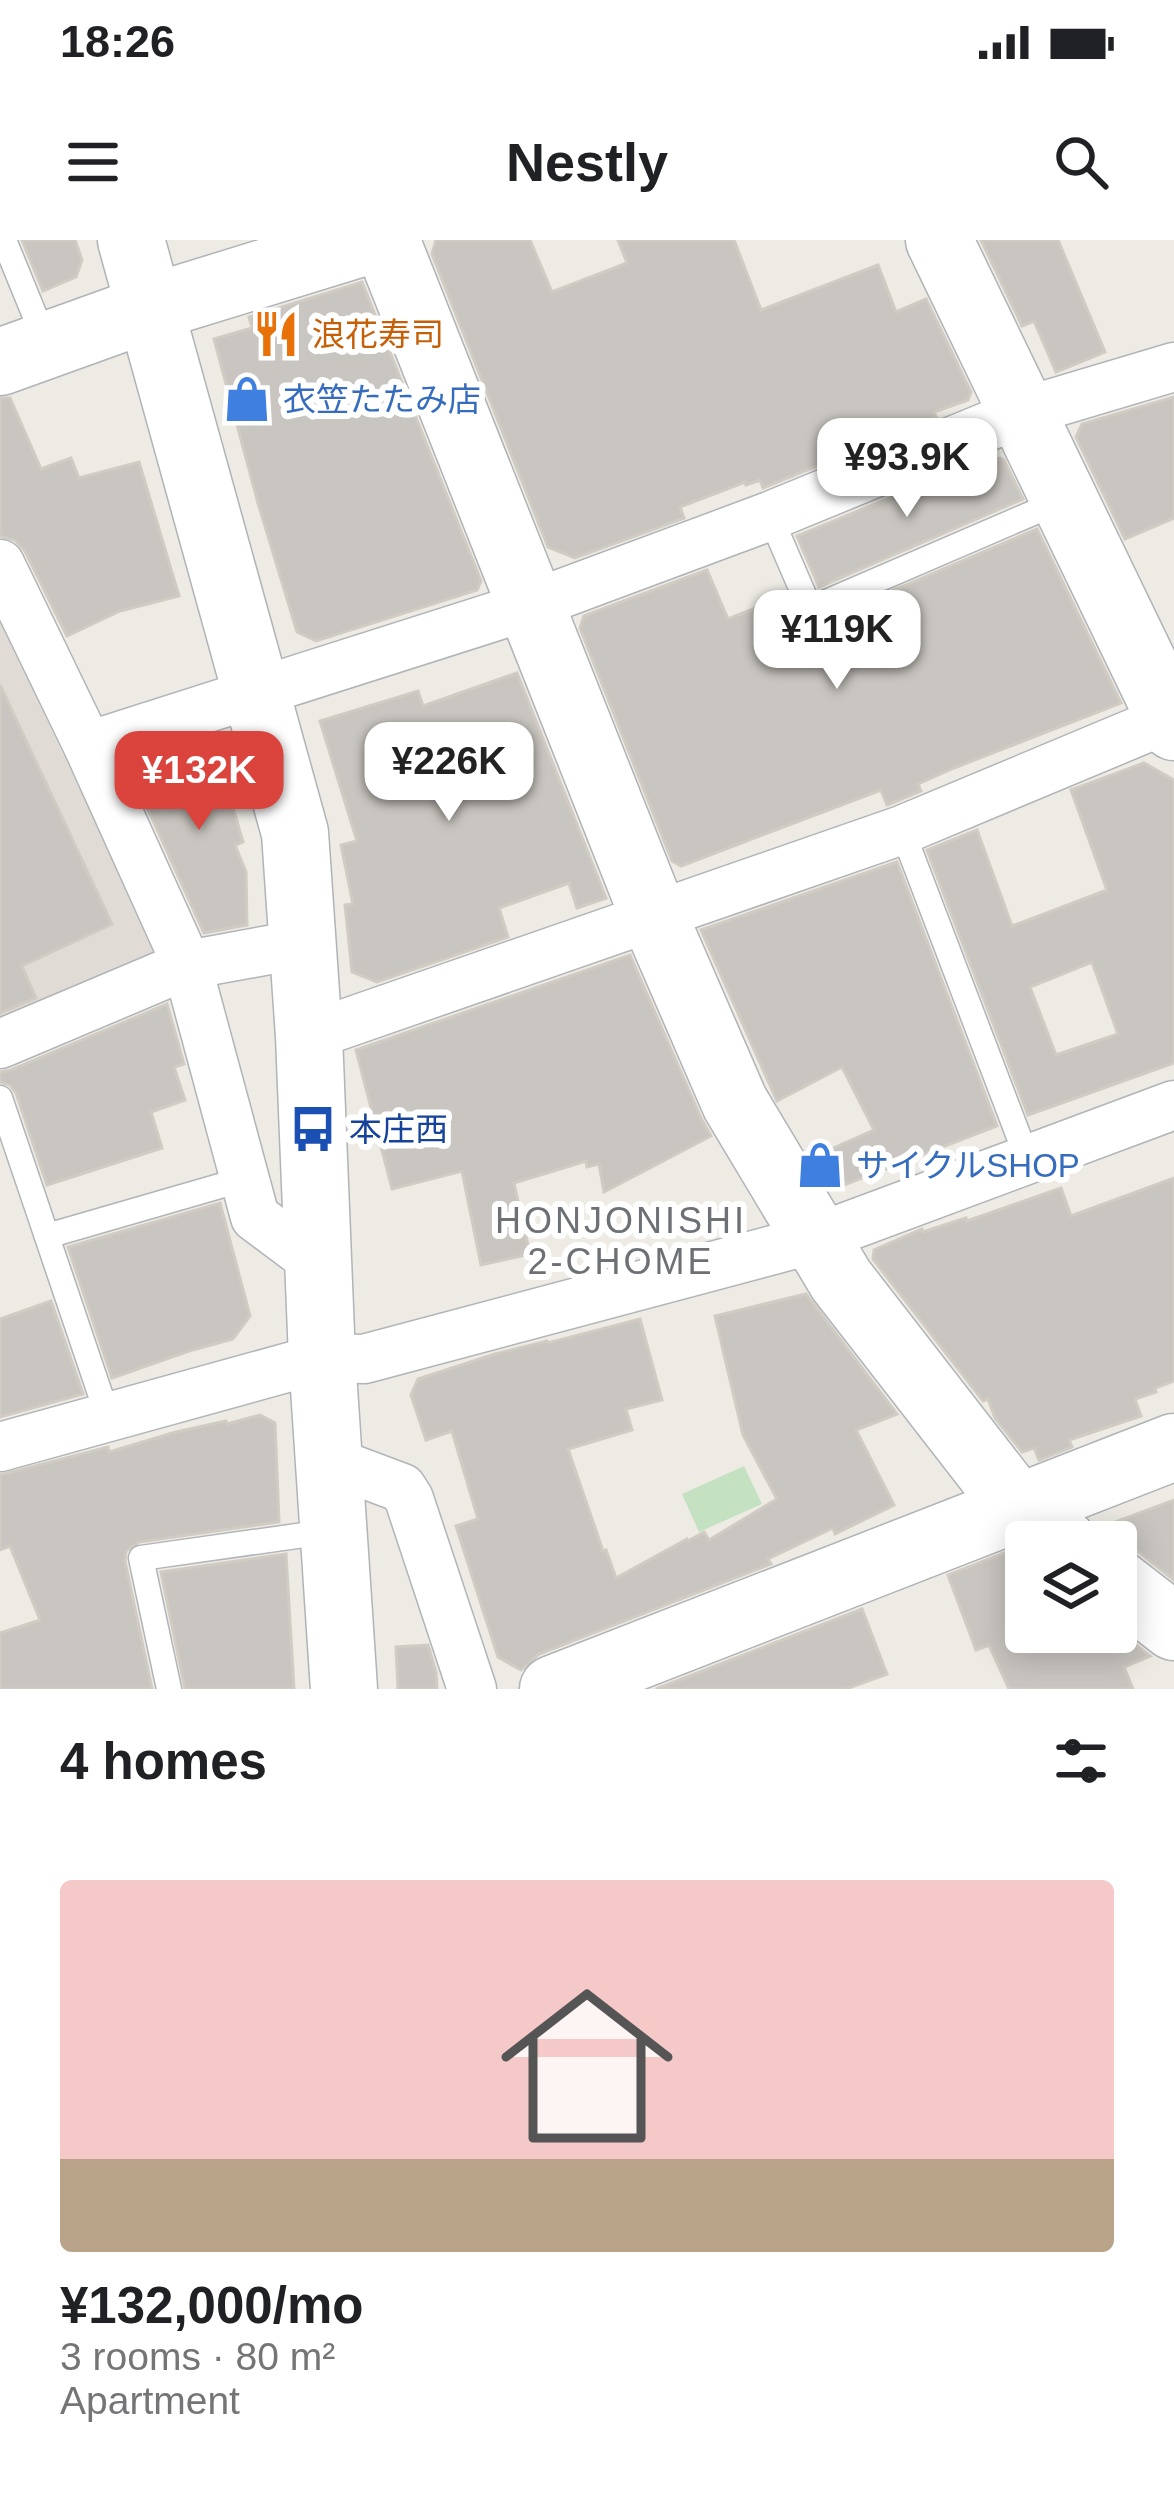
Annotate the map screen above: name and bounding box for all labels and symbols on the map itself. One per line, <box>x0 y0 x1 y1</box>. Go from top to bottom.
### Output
restaurant icon: 浪花寿司 <box>251 309 301 359</box>
place label: 浪花寿司 <box>312 316 444 353</box>
shop icon: 衣笠たたみ店 <box>222 374 272 424</box>
place label: 衣笠たたみ店 <box>283 381 481 418</box>
pin: ¥93.9K <box>809 418 1005 520</box>
pin: ¥119K <box>753 590 921 692</box>
pin: ¥226K <box>365 722 533 824</box>
pin: ¥132K <box>115 731 283 833</box>
bus stop icon: 本庄西 <box>288 1104 338 1154</box>
place label: 本庄西 <box>349 1111 448 1148</box>
shop icon: サイクルSHOP <box>795 1140 845 1190</box>
place label: サイクルSHOP <box>856 1147 1080 1184</box>
district label: HONJONISHI 2-CHOME <box>495 1200 747 1282</box>

